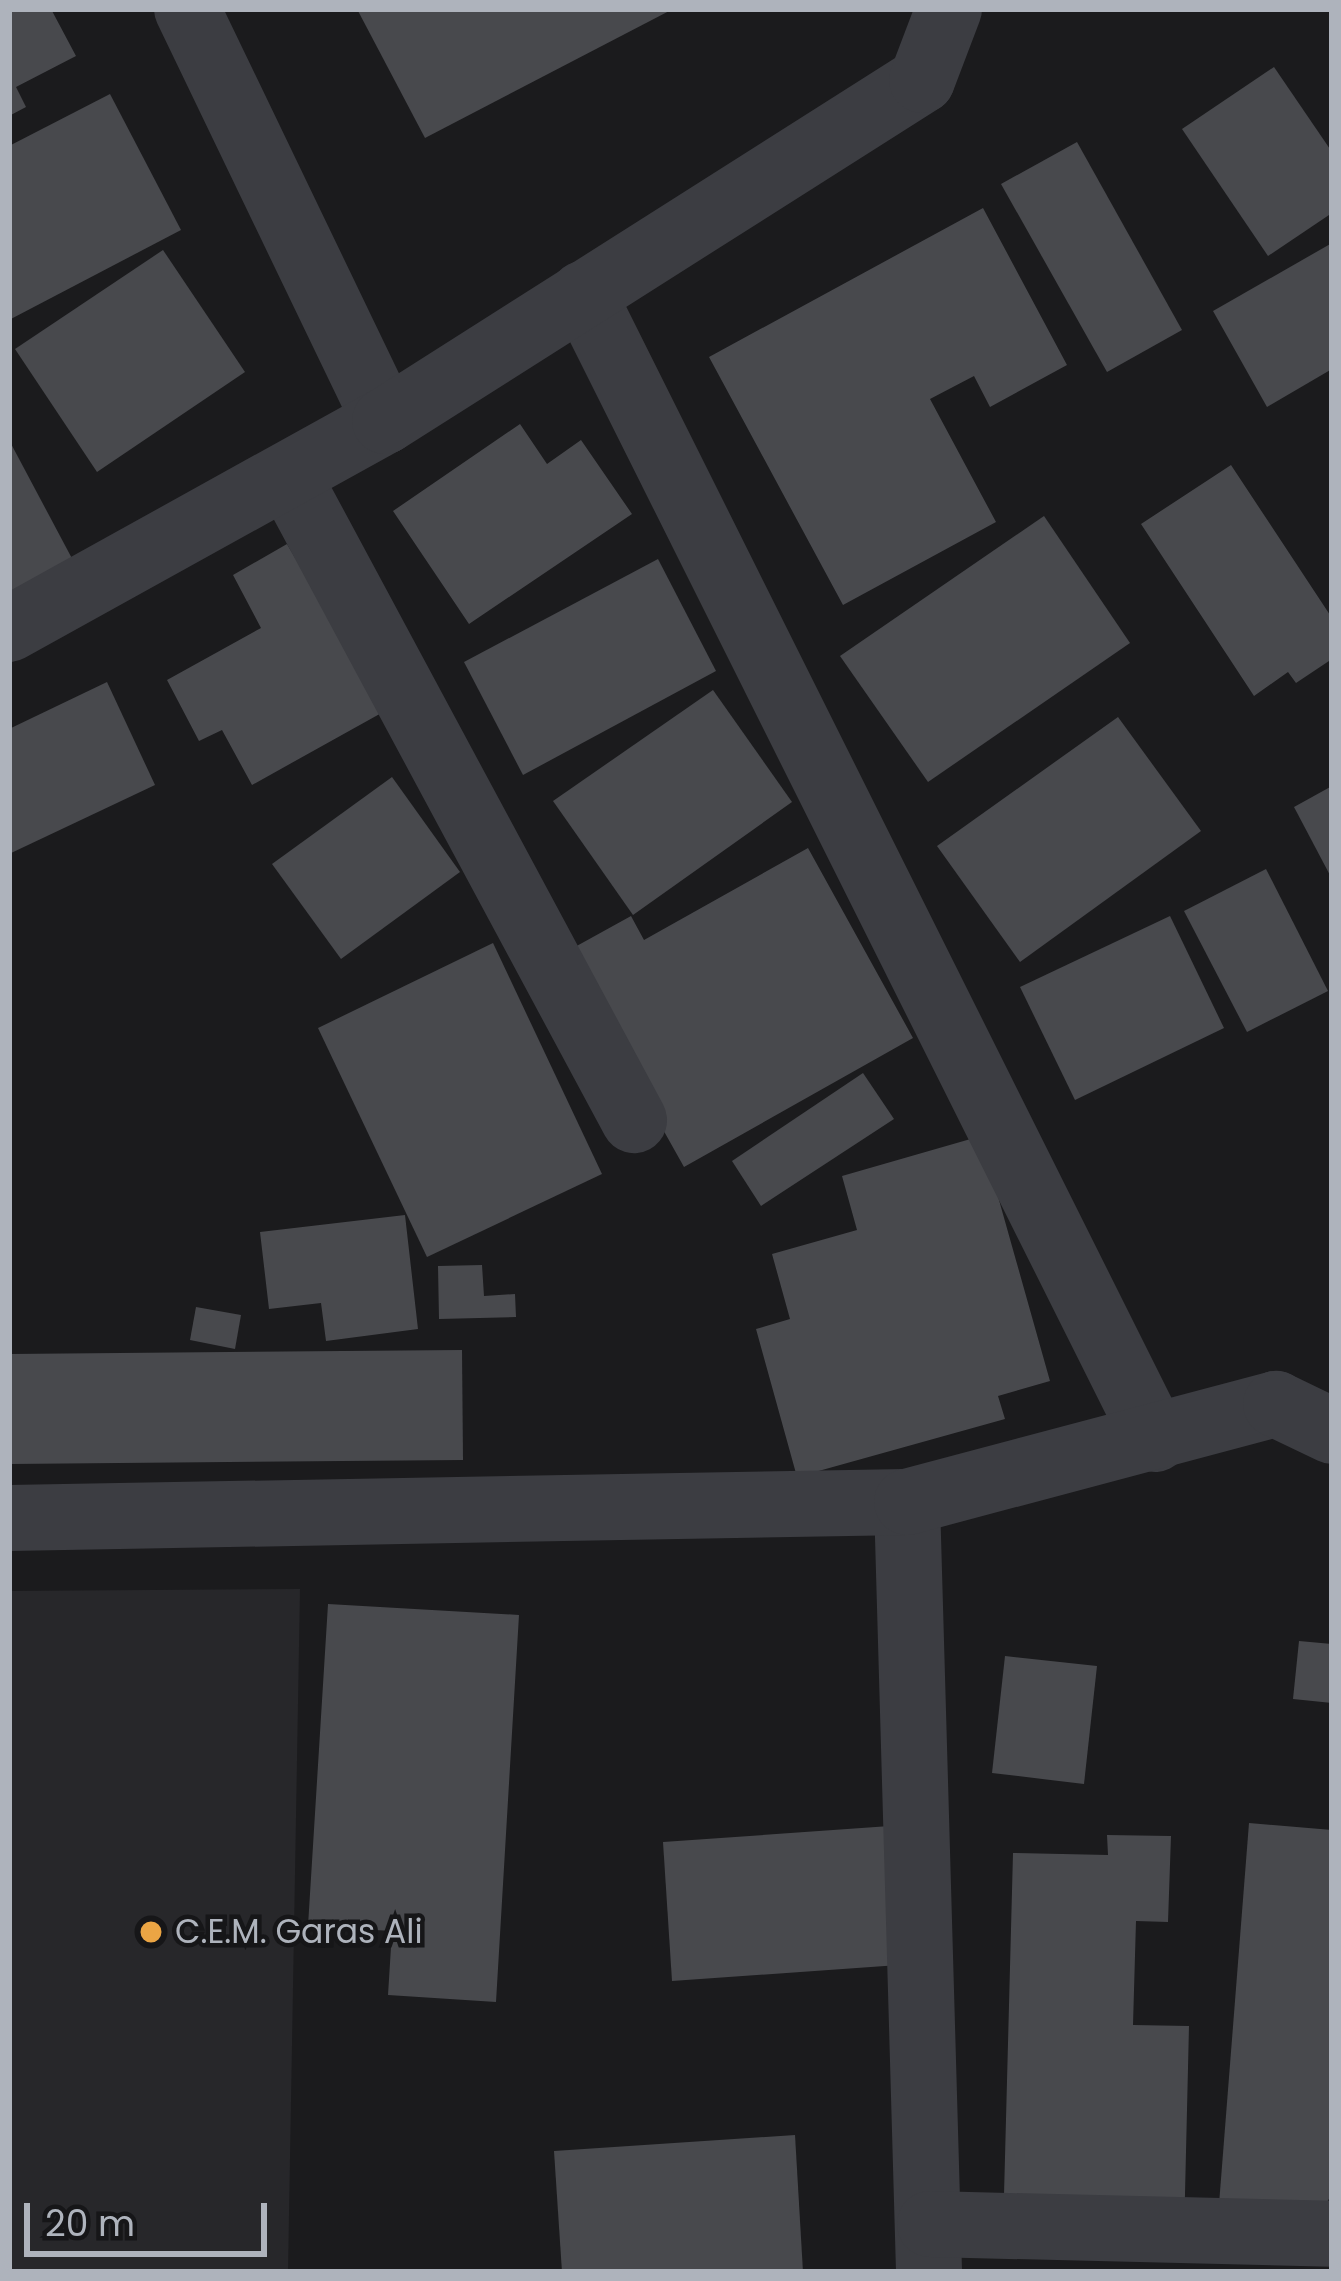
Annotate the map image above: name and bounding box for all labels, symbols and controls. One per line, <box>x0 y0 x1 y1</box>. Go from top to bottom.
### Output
place label: C.E.M. Garas Ali <box>175 1912 423 1952</box>
marker: C.E.M. Garas Ali <box>138 1919 164 1945</box>
scale bar <box>30 2179 273 2253</box>
text: 20 m <box>45 2198 135 2249</box>

